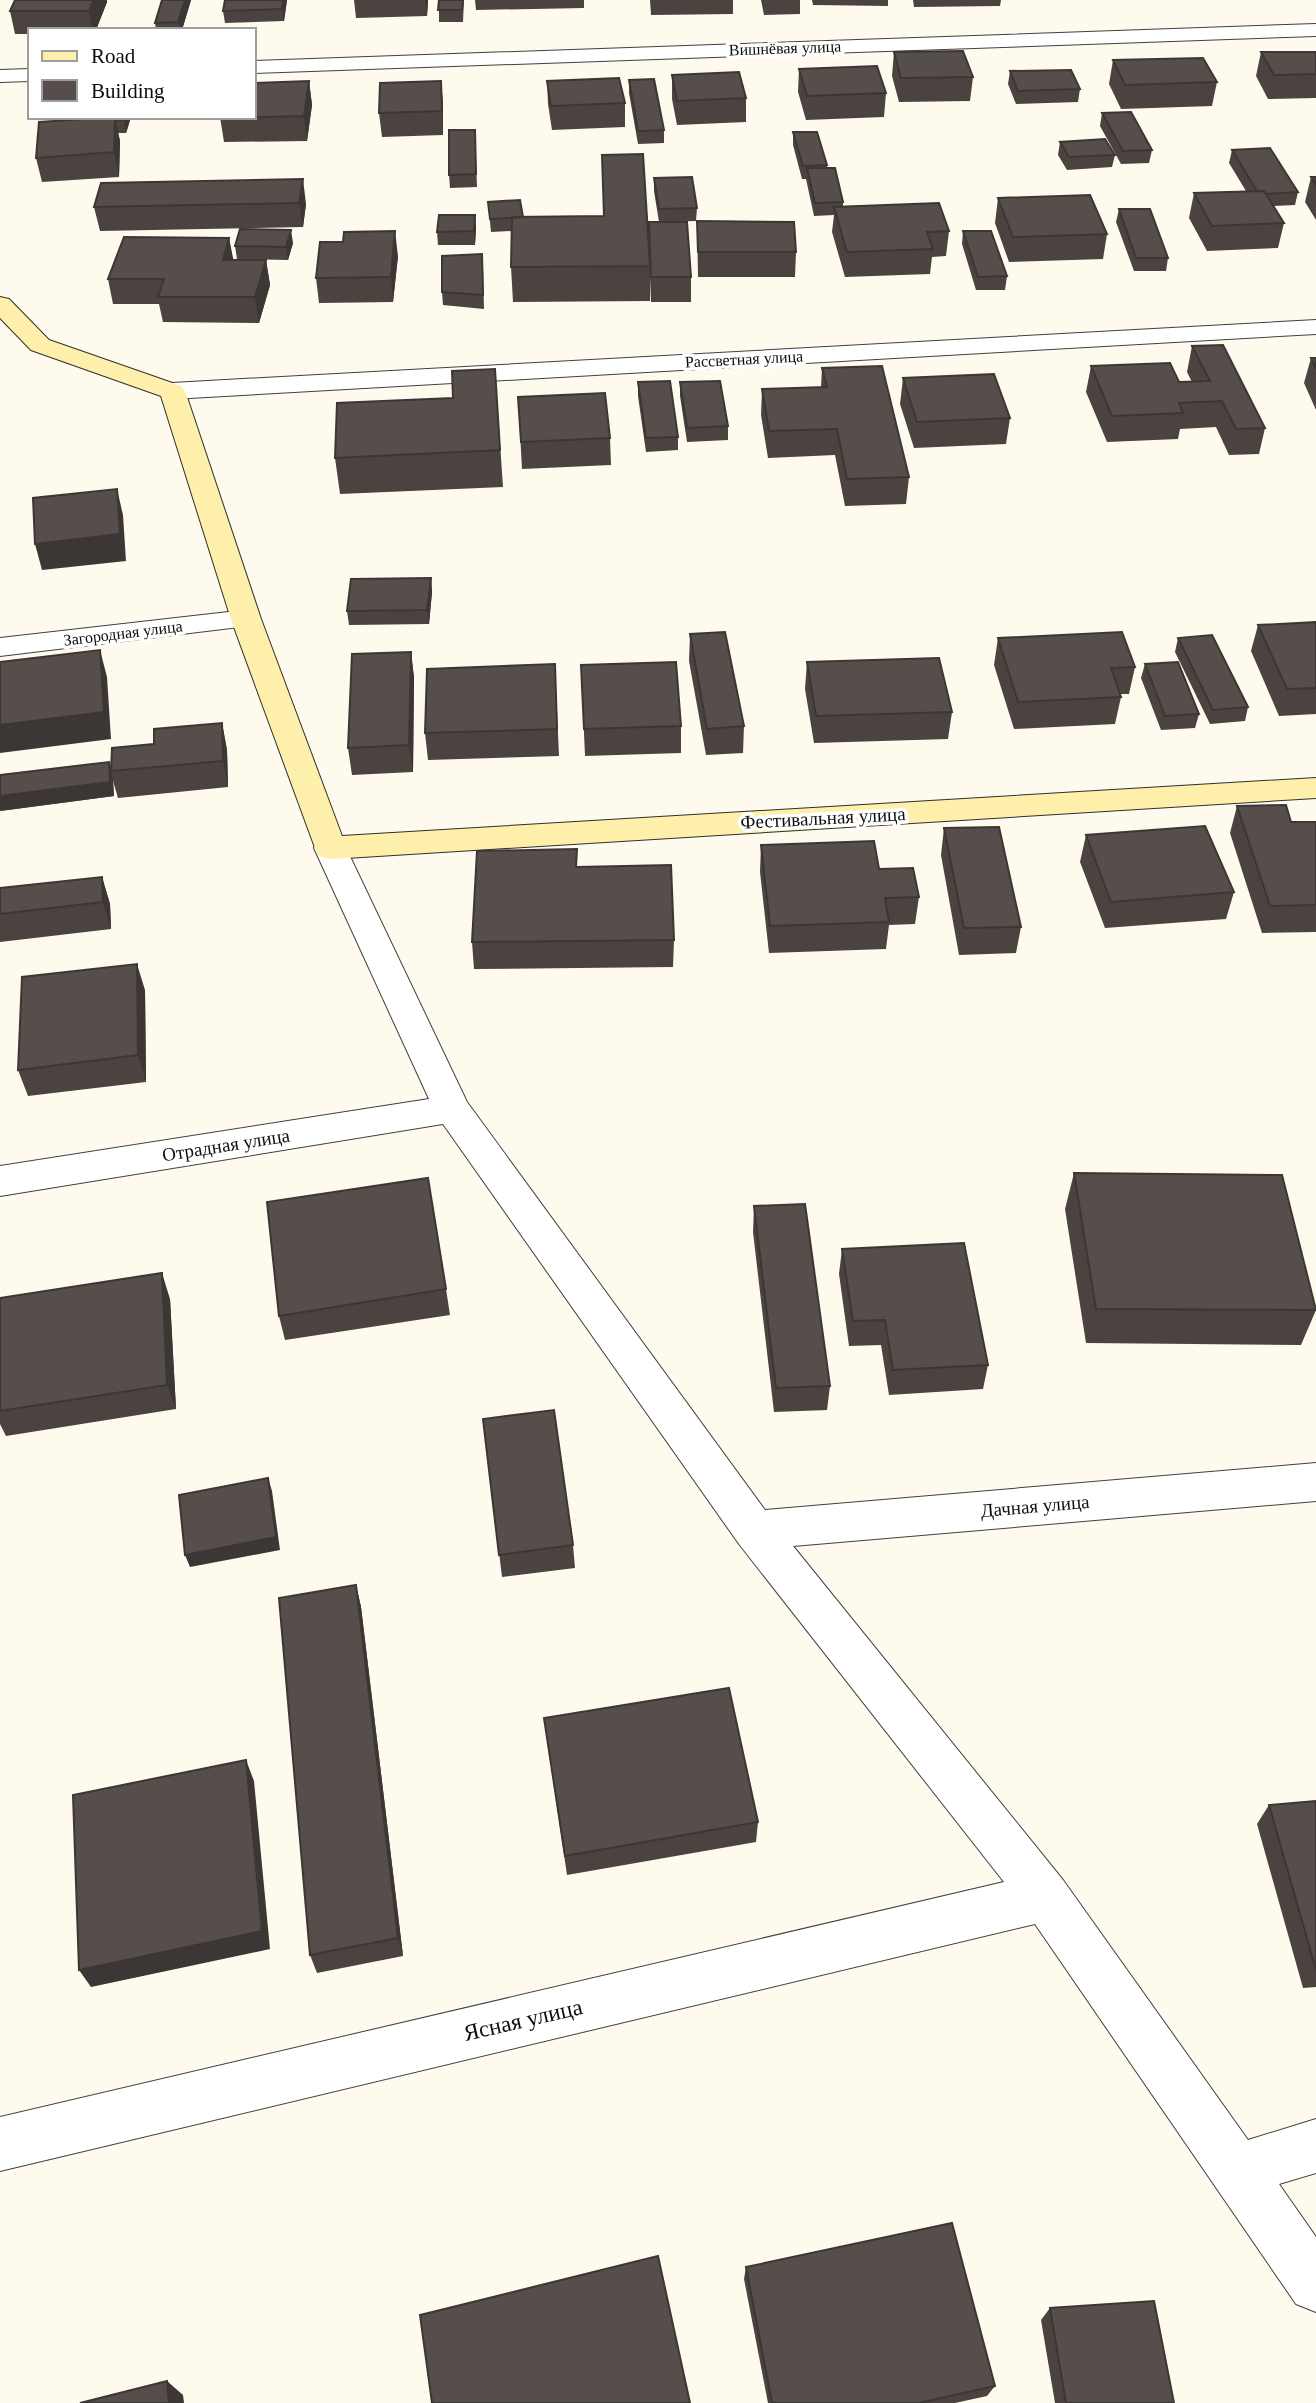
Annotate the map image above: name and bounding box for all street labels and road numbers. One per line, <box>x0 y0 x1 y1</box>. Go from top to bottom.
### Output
street label: Вишнёвая улица <box>728 38 842 59</box>
street label: Рассветная улица <box>684 347 804 372</box>
street label: Загородная улица <box>63 617 183 650</box>
street label: Фестивальная улица <box>740 803 907 833</box>
street label: Отрадная улица <box>161 1124 292 1165</box>
street label: Дачная улица <box>980 1491 1091 1521</box>
street label: Ясная улица <box>461 1994 585 2046</box>

